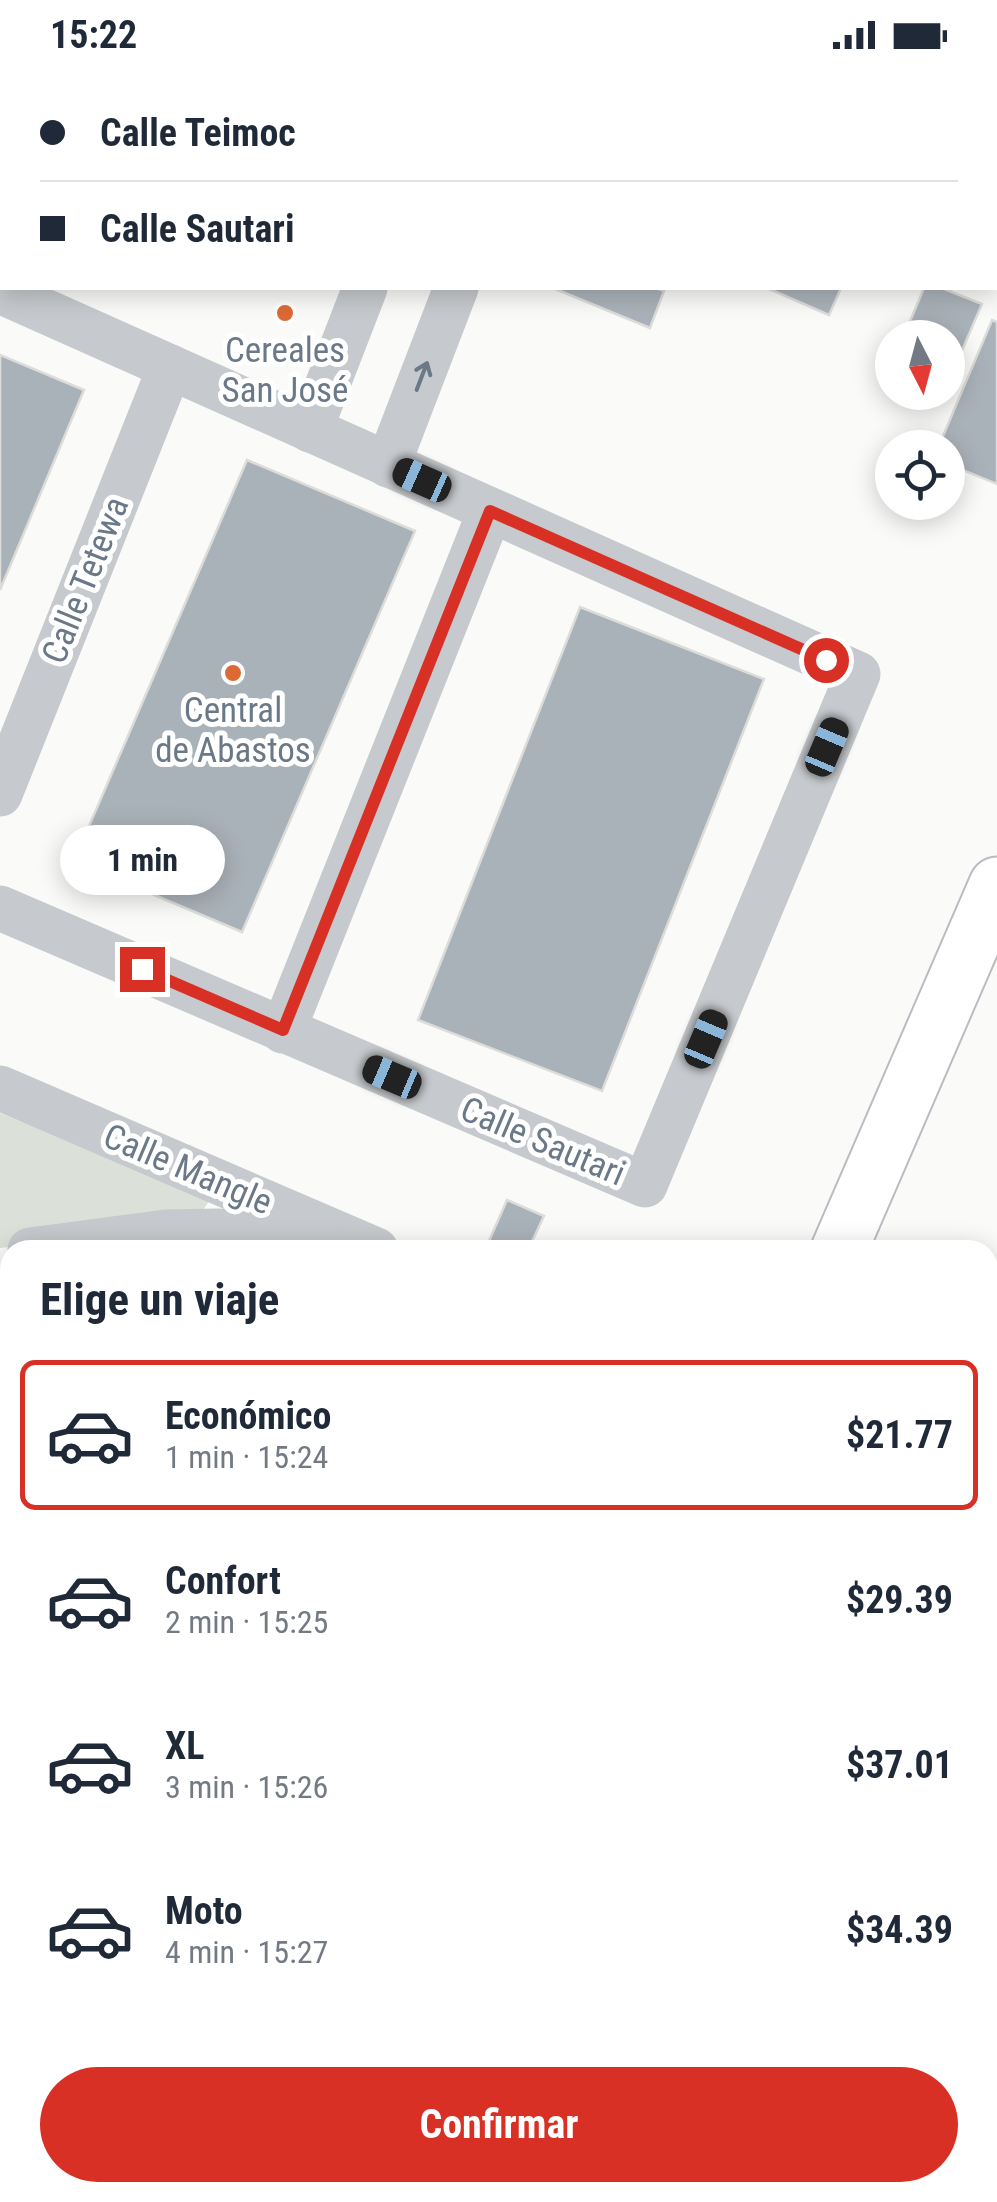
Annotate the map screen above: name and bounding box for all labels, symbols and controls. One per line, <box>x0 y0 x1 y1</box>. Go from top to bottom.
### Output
text: 15:22 <box>50 13 137 57</box>
text: Calle Teimoc <box>100 111 296 155</box>
text: Calle Sautari <box>100 207 294 251</box>
marker: Cereales San José <box>274 302 296 324</box>
north arrow <box>875 320 965 410</box>
map controls <box>875 320 965 520</box>
place label: Cereales San José <box>222 330 348 411</box>
one-way arrow <box>414 362 432 393</box>
button: locate <box>875 430 965 520</box>
car <box>388 454 456 506</box>
street label: Calle Tetewa <box>34 491 137 669</box>
route start <box>804 638 849 683</box>
marker: Central de Abastos <box>222 662 244 684</box>
place label: Central de Abastos <box>155 690 311 771</box>
car <box>801 714 853 780</box>
callout: 1 min <box>59 824 224 894</box>
text: 1 min <box>107 841 178 879</box>
route end <box>120 947 165 992</box>
car <box>680 1006 732 1072</box>
car <box>359 1051 425 1103</box>
street label: Calle Sautari <box>454 1088 631 1194</box>
street label: Calle Mangle <box>97 1116 278 1223</box>
text: Elige un viaje <box>40 1273 279 1326</box>
icon: car <box>45 1390 135 1480</box>
text: Económico <box>165 1394 331 1438</box>
text: $21.77 <box>846 1413 953 1457</box>
text: 1 min · 15:24 <box>165 1438 328 1476</box>
icon: car <box>45 1555 135 1645</box>
text: Confort <box>165 1559 281 1603</box>
text: $29.39 <box>846 1578 953 1622</box>
text: 2 min · 15:25 <box>165 1603 328 1641</box>
icon: car <box>45 1720 135 1810</box>
text: XL <box>165 1724 204 1768</box>
text: $37.01 <box>846 1743 953 1787</box>
text: 3 min · 15:26 <box>165 1768 328 1806</box>
icon: car <box>45 1885 135 1975</box>
text: Moto <box>165 1889 243 1933</box>
text: $34.39 <box>846 1908 953 1952</box>
text: 4 min · 15:27 <box>165 1933 328 1971</box>
button: Confirmar <box>40 2067 958 2182</box>

